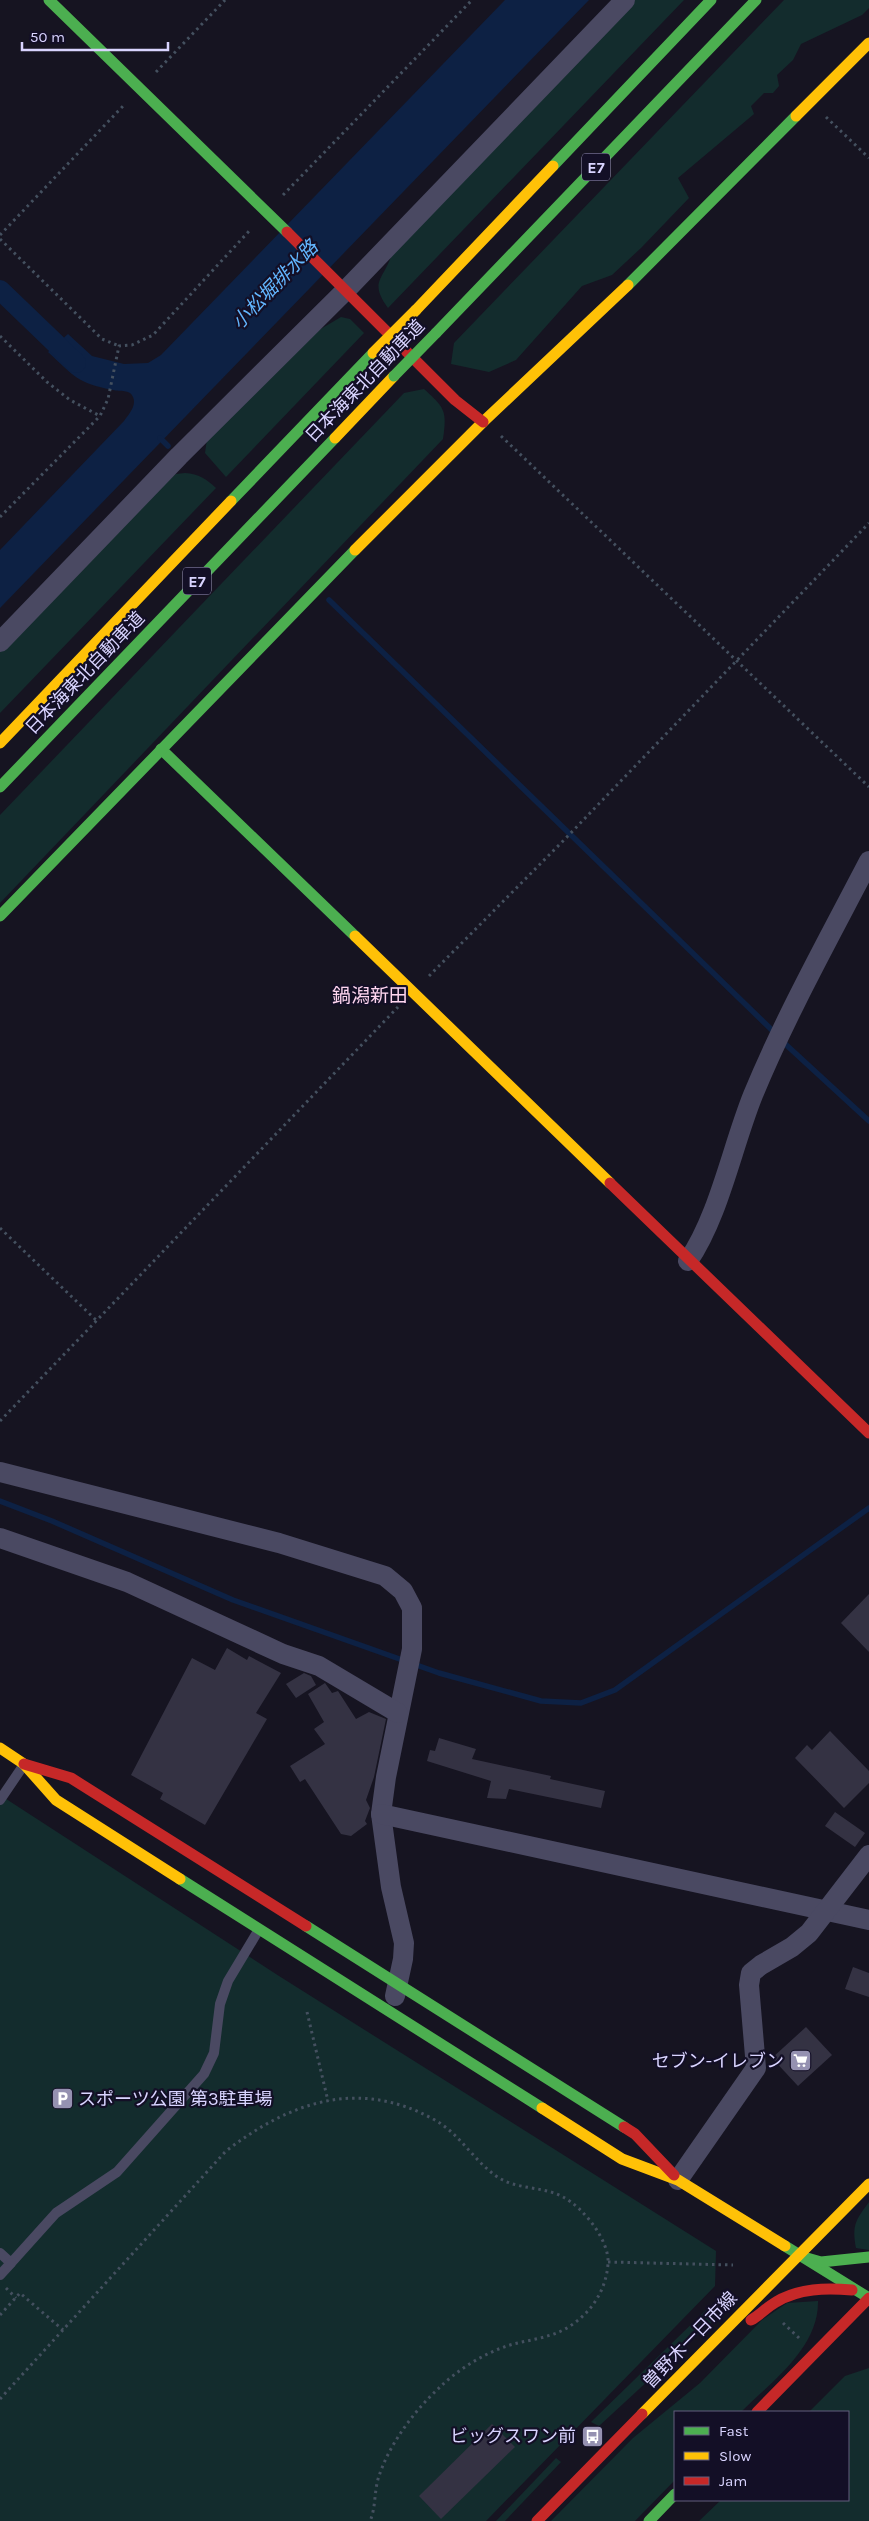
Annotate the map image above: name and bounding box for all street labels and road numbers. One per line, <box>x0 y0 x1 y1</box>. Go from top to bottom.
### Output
road number: E7 <box>582 154 610 180</box>
street label: 日本海東北自動車道 <box>301 315 429 447</box>
road number: E7 <box>183 568 211 594</box>
street label: 日本海東北自動車道 <box>21 607 149 739</box>
street label: 曽野木一日市線 <box>638 2287 742 2393</box>

